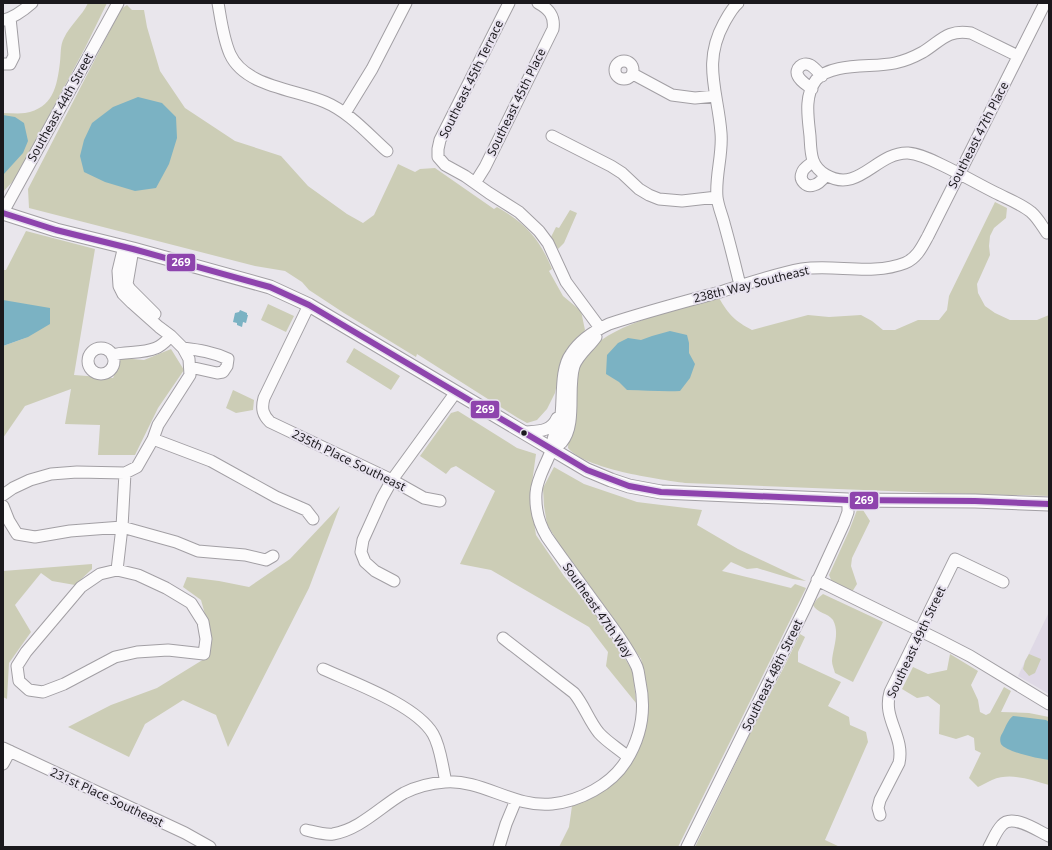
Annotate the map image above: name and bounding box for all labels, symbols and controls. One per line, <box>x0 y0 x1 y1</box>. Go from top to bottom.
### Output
street label: Southeast 45th Terrace <box>435 17 507 141</box>
street label: Southeast 45th Place <box>483 45 550 159</box>
street label: Southeast 44th Street <box>23 49 97 164</box>
street label: Southeast 47th Place <box>944 78 1012 191</box>
line badge: 269 <box>166 253 196 272</box>
text: 269 <box>172 254 190 269</box>
street label: 238th Way Southeast <box>691 261 811 307</box>
line badge: 269 <box>470 400 500 419</box>
text: 269 <box>476 401 494 416</box>
street label: 235th Place Southeast <box>289 425 409 495</box>
unlabelled marker <box>519 428 529 438</box>
line badge: 269 <box>849 491 879 510</box>
text: 269 <box>855 492 873 507</box>
street label: Southeast 47th Way <box>559 559 638 661</box>
street label: Southeast 49th Street <box>883 583 950 701</box>
street label: Southeast 48th Street <box>738 616 807 733</box>
street label: 231st Place Southeast <box>48 763 167 831</box>

